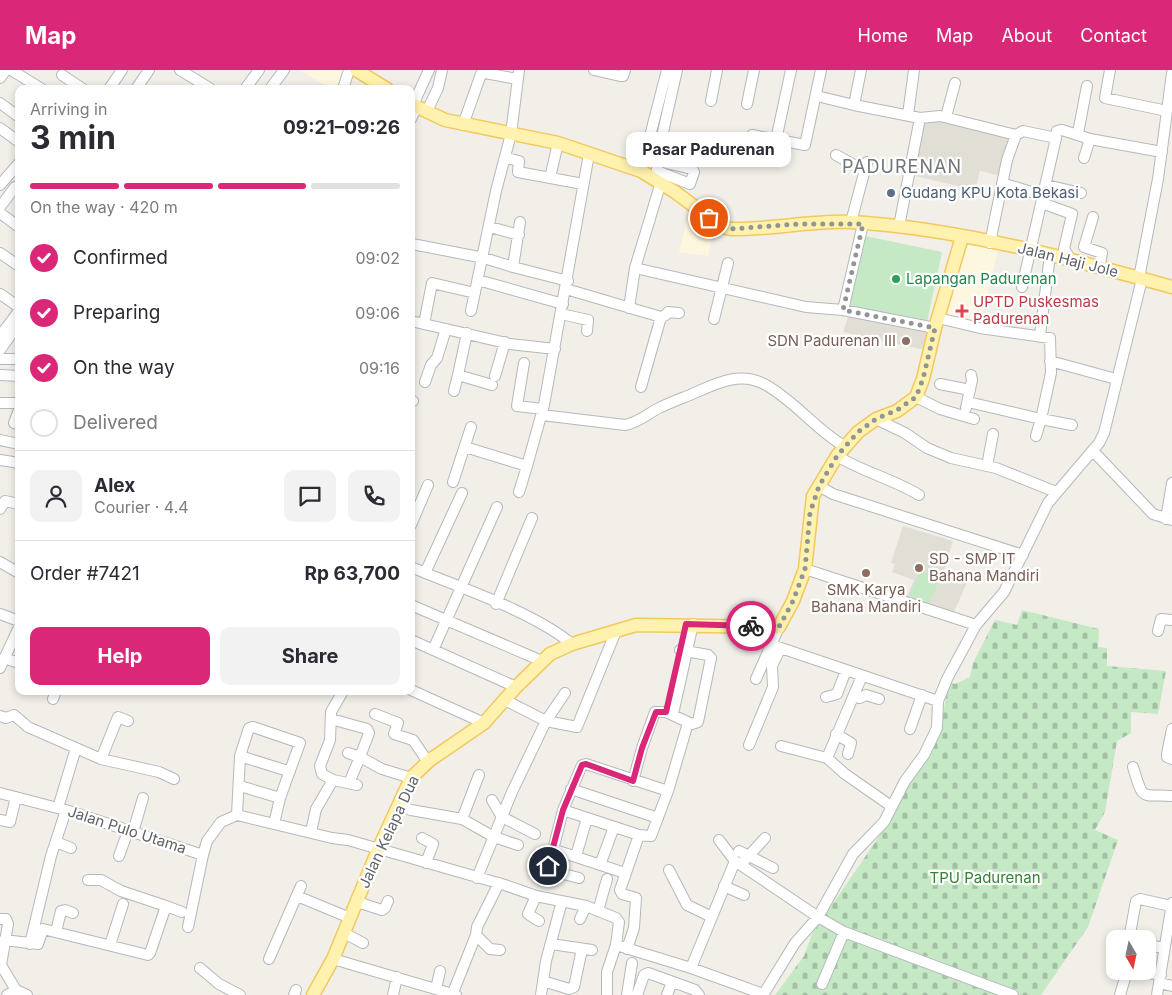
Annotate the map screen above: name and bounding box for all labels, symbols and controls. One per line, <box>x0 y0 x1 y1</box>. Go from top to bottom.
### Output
text: Map <box>25 21 76 50</box>
text: Home <box>858 25 908 46</box>
text: Map <box>936 25 973 46</box>
text: About <box>1001 25 1052 46</box>
text: Contact <box>1080 25 1147 46</box>
text: Arriving in <box>30 99 107 119</box>
text: 09:21–09:26 <box>283 116 400 139</box>
text: 3 min <box>30 118 116 157</box>
callout: Pasar Padurenan <box>626 133 792 168</box>
text: Pasar Padurenan <box>642 139 775 159</box>
district label: PADURENAN <box>842 156 962 177</box>
place label: Gudang KPU Kota Bekasi <box>901 183 1079 202</box>
marker: Gudang KPU Kota Bekasi <box>885 187 897 199</box>
text: On the way · 420 m <box>30 197 178 217</box>
pin <box>688 197 730 239</box>
icon: bag <box>695 204 723 232</box>
street label: Jalan Haji Jole <box>1016 238 1120 281</box>
icon: check <box>30 244 58 272</box>
text: Confirmed <box>73 246 168 269</box>
text: 09:02 <box>356 248 400 268</box>
place label: Lapangan Padurenan <box>906 269 1057 288</box>
marker: Lapangan Padurenan <box>890 273 902 285</box>
place label: UPTD Puskesmas Padurenan <box>973 292 1099 328</box>
icon: check <box>30 299 58 327</box>
text: Preparing <box>73 301 160 324</box>
text: 09:06 <box>355 303 400 323</box>
marker: UPTD Puskesmas Padurenan <box>955 304 969 318</box>
place label: SDN Padurenan III <box>767 331 896 350</box>
marker: SDN Padurenan III <box>900 335 912 347</box>
icon: check <box>30 354 58 382</box>
text: On the way <box>73 356 175 379</box>
text: 09:16 <box>359 358 400 378</box>
text: Delivered <box>73 411 158 434</box>
button: person <box>30 470 82 522</box>
button: chat <box>284 470 336 522</box>
button: phone <box>348 470 400 522</box>
text: Alex <box>94 474 135 497</box>
text: Courier · 4.4 <box>94 497 189 517</box>
place label: SD - SMP IT Bahana Mandiri <box>929 549 1039 585</box>
text: Order #7421 <box>30 562 140 585</box>
text: Rp 63,700 <box>305 562 400 585</box>
marker: SD - SMP IT Bahana Mandiri <box>913 562 925 574</box>
marker: SMK Karya Bahana Mandiri <box>860 567 872 579</box>
place label: SMK Karya Bahana Mandiri <box>811 580 921 616</box>
courier <box>726 601 776 651</box>
icon: bike <box>737 612 765 640</box>
button: Help <box>30 627 210 685</box>
button: Share <box>220 627 400 685</box>
street label: Jalan Kelapa Dua <box>354 772 423 891</box>
street label: Jalan Pulo Utama <box>65 801 189 858</box>
pin <box>527 845 569 887</box>
icon: home <box>534 852 562 880</box>
park label: TPU Padurenan <box>930 868 1041 887</box>
north arrow <box>1106 930 1156 980</box>
map controls <box>1106 930 1156 980</box>

